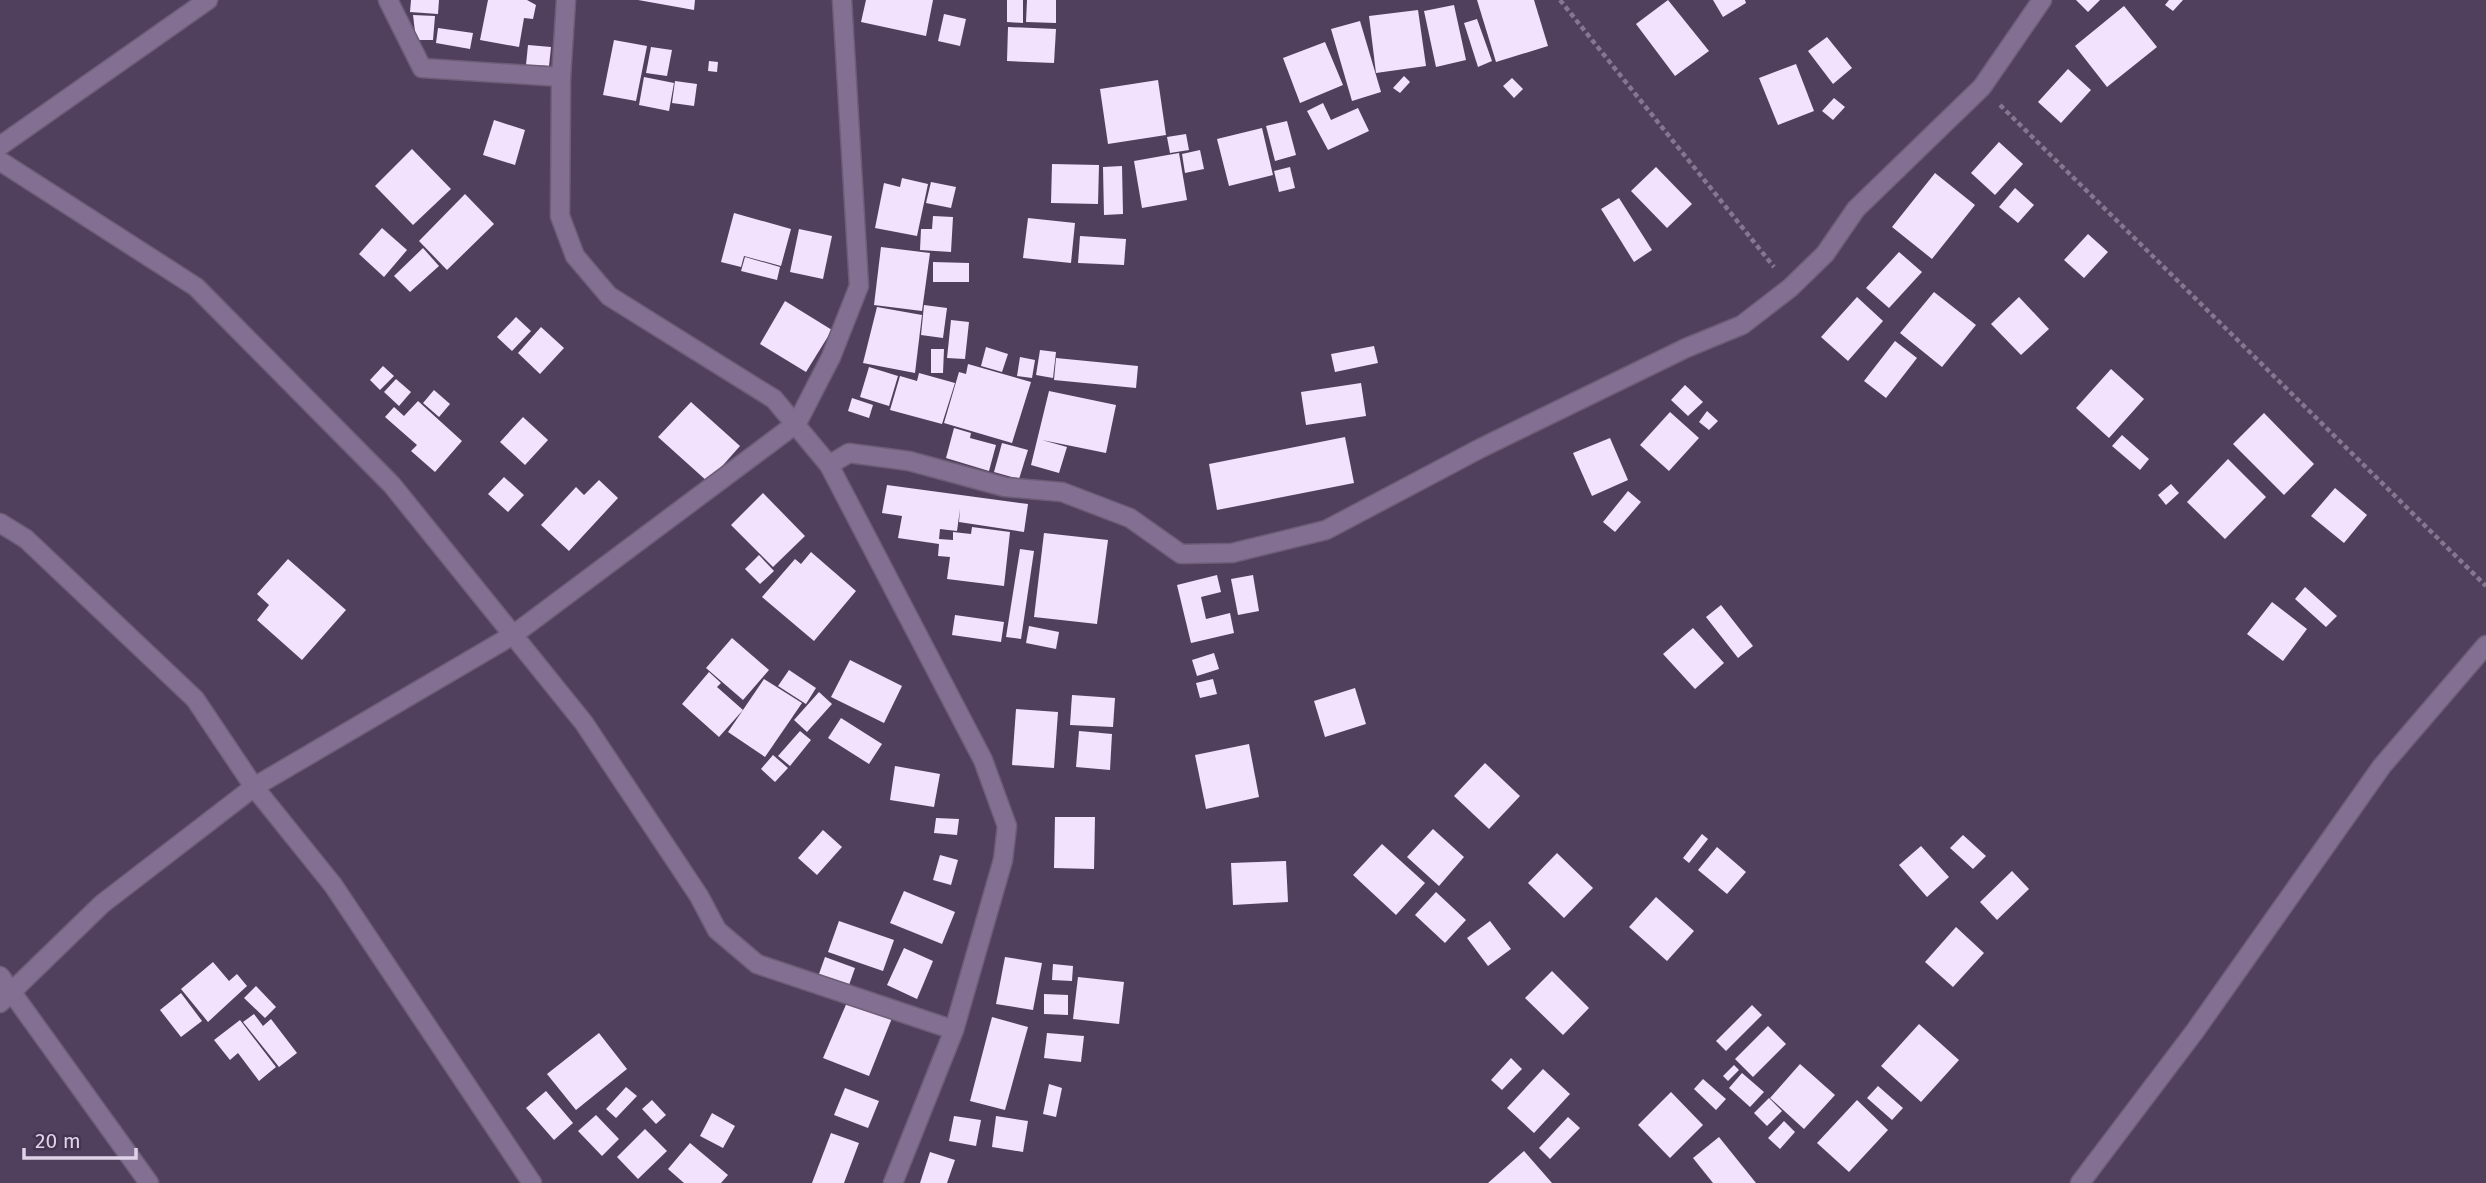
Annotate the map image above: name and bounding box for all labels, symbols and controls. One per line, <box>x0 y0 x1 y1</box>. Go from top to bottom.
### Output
scale bar <box>24 1116 136 1160</box>
text: 20 m <box>35 1128 81 1154</box>

